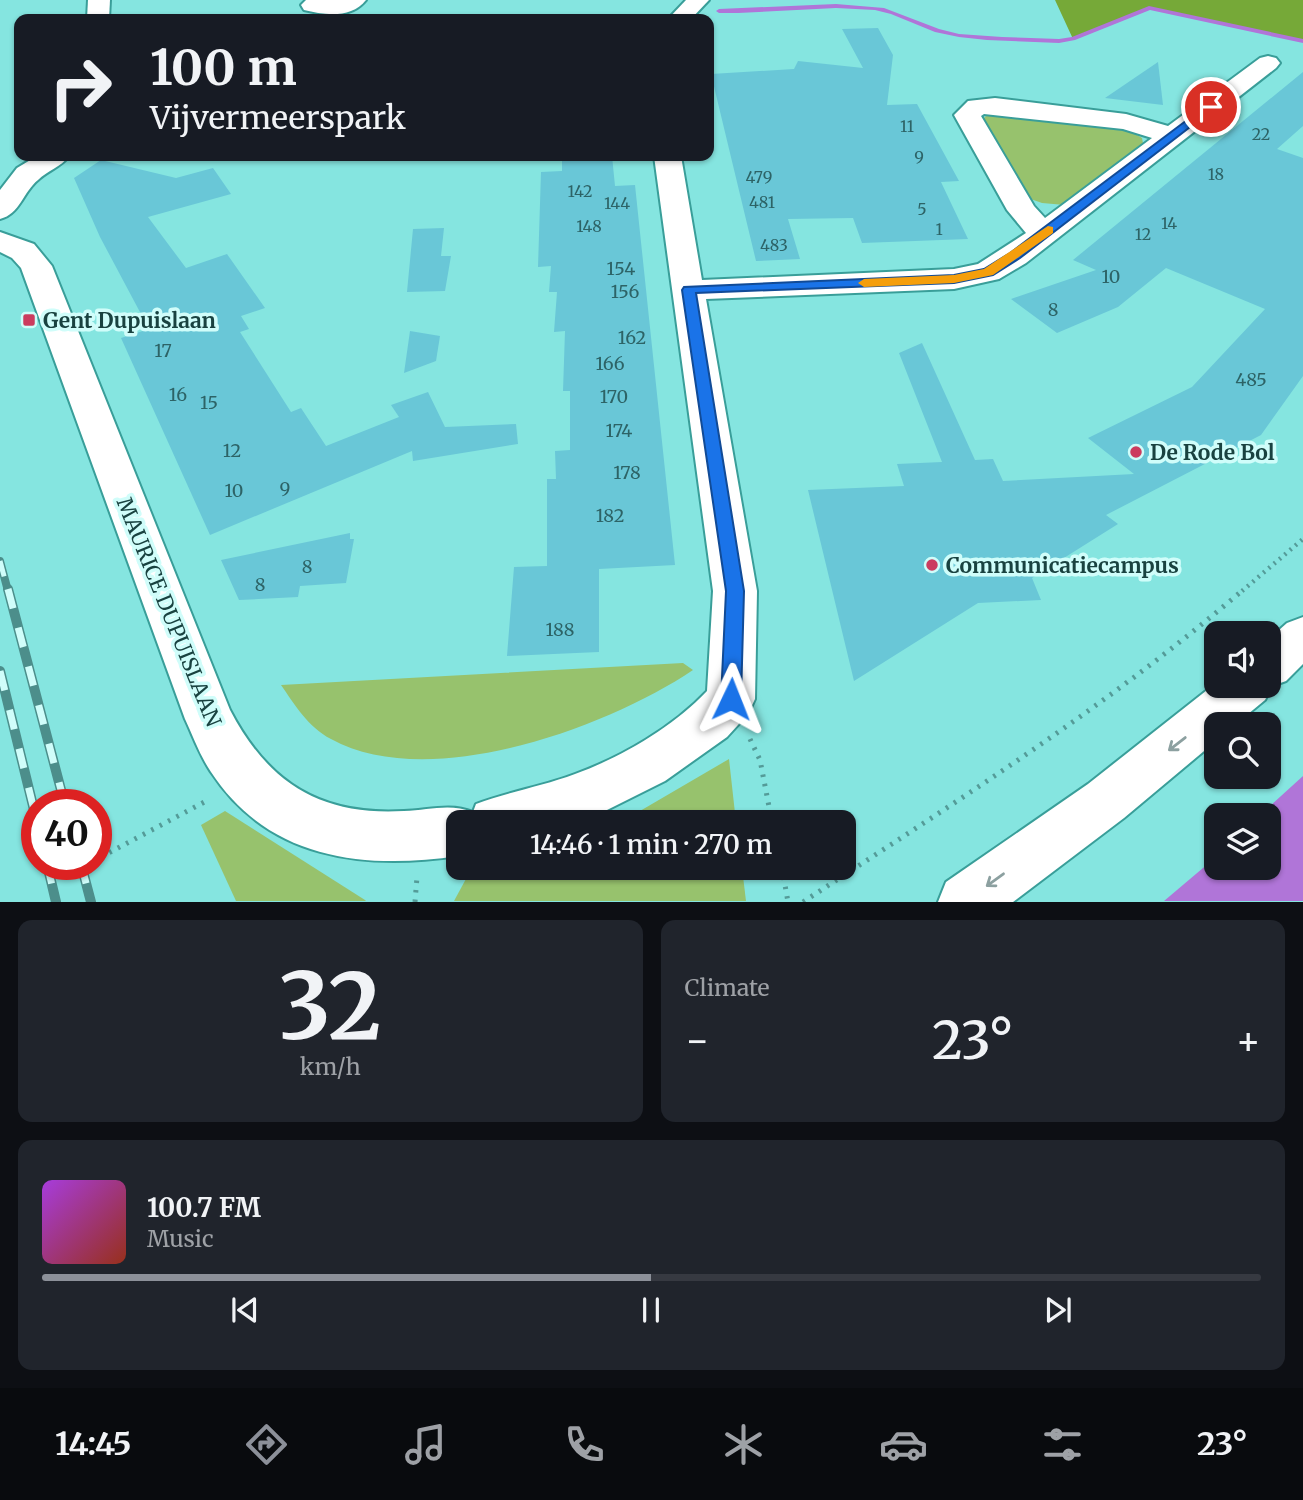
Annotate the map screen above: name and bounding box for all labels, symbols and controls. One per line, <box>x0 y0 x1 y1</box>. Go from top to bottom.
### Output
text: 100 m <box>150 37 297 98</box>
icon: right <box>35 42 126 133</box>
pin <box>1181 77 1241 137</box>
icon: arrive <box>1192 88 1230 126</box>
text: Vijvermeerspark <box>150 98 406 138</box>
house number: 11 <box>900 116 914 136</box>
house number: 22 <box>1252 124 1270 144</box>
house number: 9 <box>914 147 924 167</box>
house number: 18 <box>1208 164 1224 184</box>
house number: 479 <box>746 167 772 187</box>
house number: 142 <box>568 181 592 201</box>
house number: 481 <box>749 192 775 212</box>
house number: 144 <box>604 193 630 213</box>
house number: 5 <box>917 199 927 219</box>
house number: 14 <box>1161 213 1177 233</box>
house number: 148 <box>576 216 602 236</box>
house number: 1 <box>935 219 943 239</box>
house number: 12 <box>1135 224 1151 244</box>
house number: 483 <box>760 235 788 255</box>
house number: 154 <box>607 257 635 280</box>
house number: 10 <box>1102 265 1120 288</box>
house number: 156 <box>611 280 639 303</box>
house number: 8 <box>1048 298 1058 321</box>
place label: Gent Dupuislaan <box>43 307 216 334</box>
marker: Gent Dupuislaan <box>21 312 37 328</box>
house number: 162 <box>618 326 646 349</box>
house number: 17 <box>154 339 172 362</box>
house number: 166 <box>595 352 625 375</box>
house number: 485 <box>1235 368 1267 391</box>
house number: 16 <box>169 383 187 406</box>
house number: 170 <box>600 385 628 408</box>
house number: 15 <box>200 391 218 414</box>
house number: 174 <box>606 419 632 442</box>
house number: 12 <box>223 439 241 462</box>
place label: De Rode Bol <box>1150 439 1275 466</box>
marker: De Rode Bol <box>1128 444 1144 460</box>
house number: 178 <box>613 461 641 484</box>
house number: 9 <box>280 477 290 500</box>
house number: 10 <box>225 479 243 502</box>
street label: MAURICE DUPUISLAAN <box>111 493 227 731</box>
house number: 182 <box>596 504 624 527</box>
place label: Communicatiecampus <box>946 552 1179 579</box>
house number: 8 <box>302 555 312 578</box>
marker: Communicatiecampus <box>924 557 940 573</box>
house number: 8 <box>255 573 265 596</box>
house number: 188 <box>546 618 575 641</box>
map controls <box>1204 621 1281 880</box>
button: sound <box>1204 621 1281 698</box>
position arrow <box>694 662 768 736</box>
button: search <box>1204 712 1281 789</box>
one-way arrow <box>1169 736 1187 752</box>
speed limit sign: 40 <box>21 789 112 880</box>
button: layers <box>1204 803 1281 880</box>
text: 14:46 · 1 min · 270 m <box>530 828 772 861</box>
one-way arrow <box>986 873 1005 887</box>
text: 32 <box>279 949 382 1064</box>
text: Climate <box>685 973 770 1002</box>
text: 23° <box>932 1008 1014 1073</box>
text: − <box>685 1017 710 1064</box>
text: + <box>1236 1017 1261 1064</box>
text: km/h <box>300 1052 361 1081</box>
text: 100.7 FM <box>147 1191 261 1224</box>
text: Music <box>147 1224 214 1253</box>
icon: previous <box>226 1291 264 1329</box>
icon: pause <box>632 1291 670 1329</box>
icon: next <box>1039 1291 1077 1329</box>
icon: directions <box>242 1420 291 1469</box>
icon: music <box>401 1420 450 1469</box>
icon: phone <box>560 1420 609 1469</box>
icon: climate <box>719 1420 768 1469</box>
icon: car <box>879 1420 928 1469</box>
icon: filters <box>1038 1420 1087 1469</box>
text: 14:45 <box>55 1424 131 1464</box>
text: 23° <box>1197 1424 1248 1464</box>

